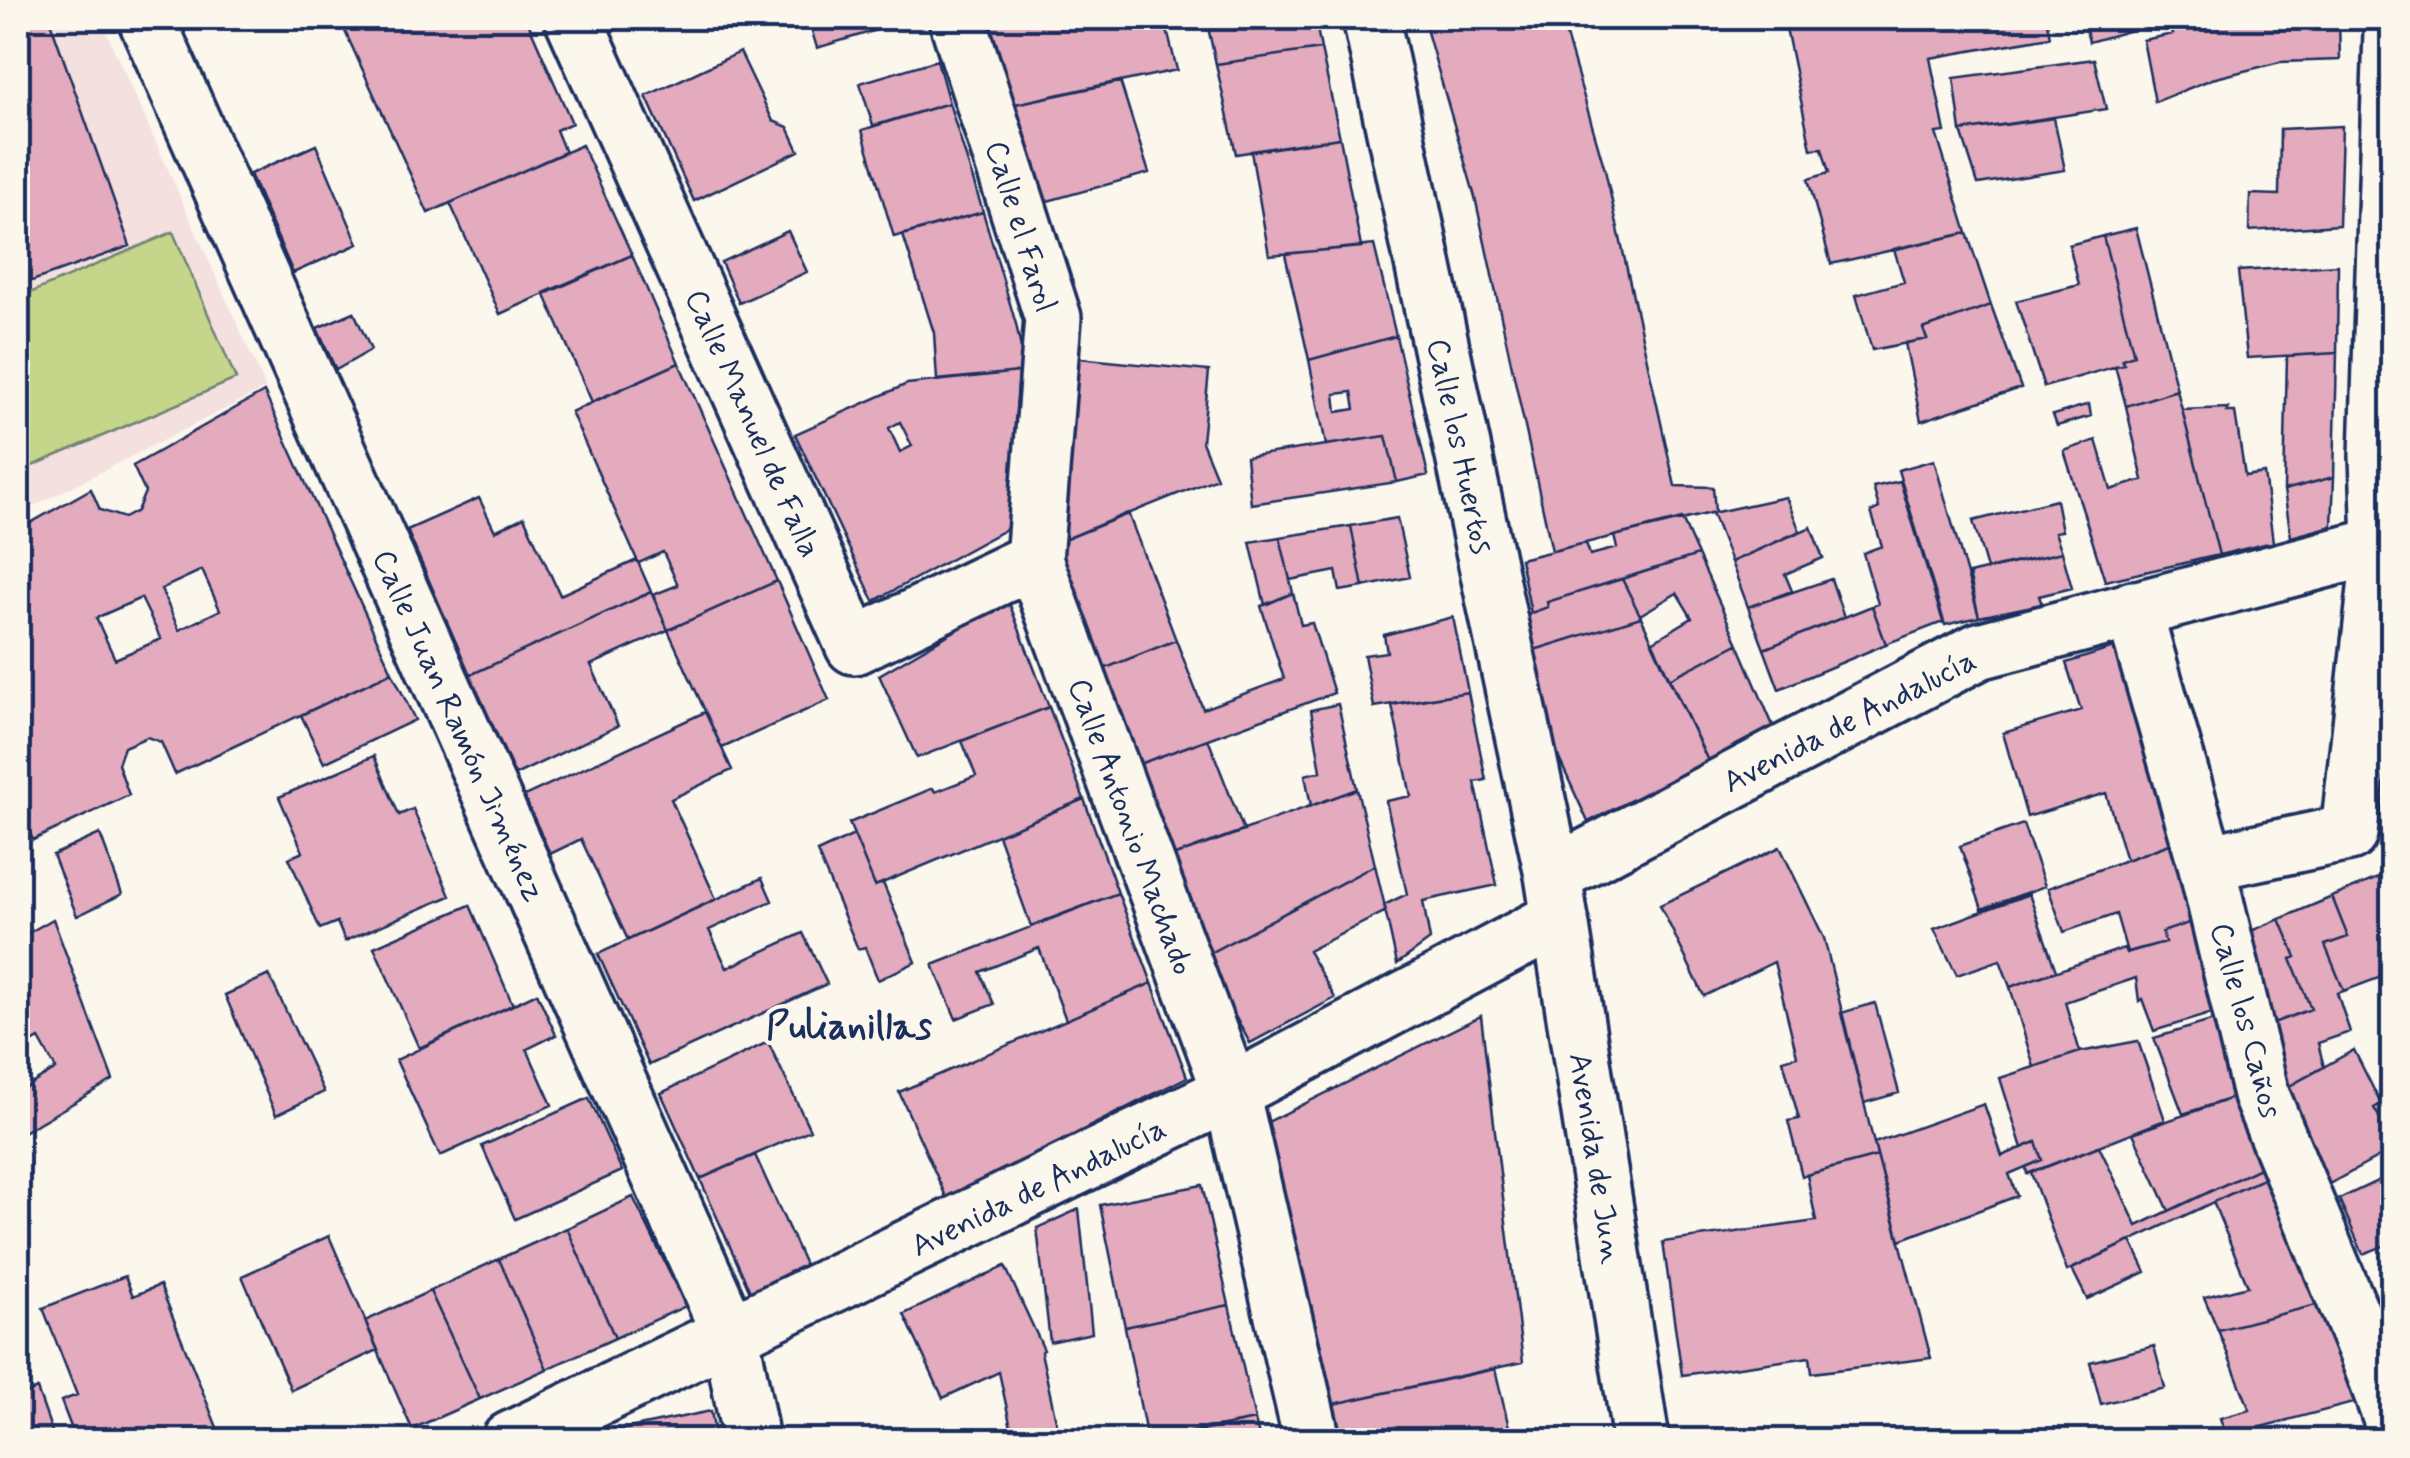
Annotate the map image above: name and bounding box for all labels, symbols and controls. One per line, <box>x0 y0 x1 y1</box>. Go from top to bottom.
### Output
street label: Calle el Farol <box>974 136 1066 317</box>
street label: Calle Manuel de Falla <box>674 283 830 565</box>
street label: Calle los Huertos <box>1416 335 1502 558</box>
street label: Calle Juan Ramón Jiménez <box>362 543 555 908</box>
street label: Avenida de Andalucía <box>1716 640 1984 804</box>
street label: Calle Antonio Machado <box>1057 673 1203 981</box>
street label: Calle los Caños <box>2199 918 2291 1123</box>
district label: Pulianillas <box>766 1003 932 1052</box>
street label: Avenida de Jun <box>1558 1050 1632 1267</box>
street label: Avenida de Andalucía <box>904 1108 1173 1268</box>

